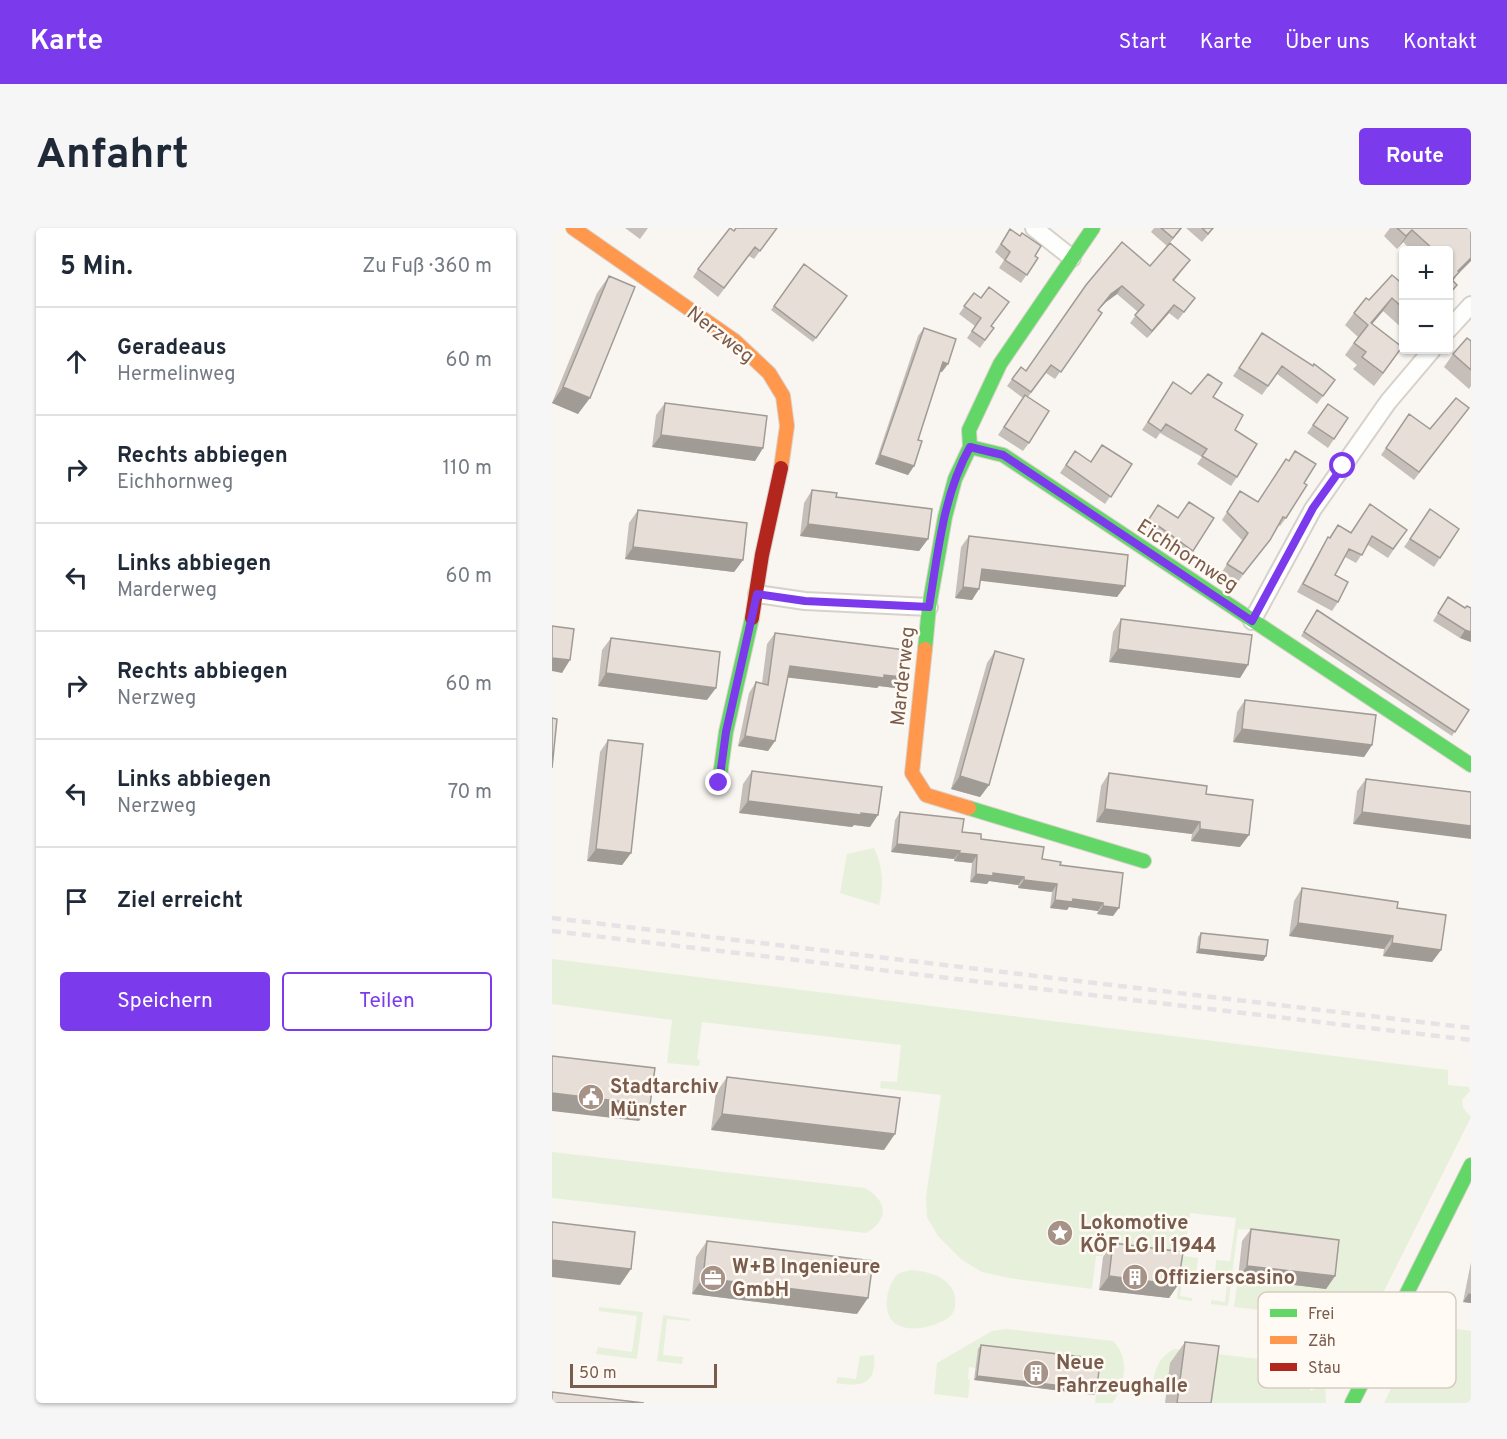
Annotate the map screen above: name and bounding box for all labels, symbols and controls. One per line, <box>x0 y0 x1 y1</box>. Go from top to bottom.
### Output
text: Karte <box>30 24 103 60</box>
text: Start <box>1119 29 1167 56</box>
text: Karte <box>1200 29 1252 56</box>
text: Über uns <box>1285 29 1370 56</box>
text: Kontakt <box>1403 29 1477 56</box>
button: Route <box>1359 128 1471 185</box>
text: Anfahrt <box>36 130 189 183</box>
map controls <box>1399 246 1453 354</box>
button: + <box>1399 246 1453 300</box>
text: 5 Min. <box>60 251 133 284</box>
text: Zu Fuß · 360 m <box>362 254 492 280</box>
button: − <box>1399 300 1453 354</box>
street label: Nerzweg <box>681 301 759 370</box>
text: Geradeaus <box>117 335 227 362</box>
icon: ahead <box>60 345 93 378</box>
text: 60 m <box>446 348 492 374</box>
text: Hermelinweg <box>117 362 236 388</box>
text: Rechts abbiegen <box>117 443 288 470</box>
route start <box>1329 452 1355 478</box>
icon: right <box>60 453 93 486</box>
text: 110 m <box>443 456 492 482</box>
text: Eichhornweg <box>117 470 233 496</box>
street label: Eichhornweg <box>1131 514 1243 599</box>
text: Links abbiegen <box>117 551 271 578</box>
icon: left <box>60 561 93 594</box>
text: 60 m <box>446 564 492 590</box>
text: Marderweg <box>117 578 217 604</box>
street label: Marderweg <box>886 625 922 727</box>
text: Rechts abbiegen <box>117 659 288 686</box>
icon: right <box>60 669 93 702</box>
text: 60 m <box>446 672 492 698</box>
text: Nerzweg <box>117 686 196 712</box>
text: Links abbiegen <box>117 767 271 794</box>
route end <box>705 769 731 795</box>
icon: left <box>60 777 93 810</box>
text: 70 m <box>448 780 492 806</box>
text: Nerzweg <box>117 794 196 820</box>
icon: arrive <box>60 885 93 918</box>
text: Ziel erreicht <box>117 888 243 915</box>
button: Speichern <box>60 972 270 1031</box>
button: Teilen <box>282 972 492 1031</box>
place label: Stadtarchiv Münster <box>610 1075 719 1124</box>
public building icon: Stadtarchiv Münster <box>576 1082 606 1112</box>
place label: Lokomotive KÖF LG II 1944 <box>1080 1211 1217 1260</box>
place icon: Lokomotive KÖF LG II 1944 <box>1045 1218 1075 1248</box>
place label: W+B Ingenieure GmbH <box>732 1255 880 1304</box>
building icon: Offizierscasino <box>1120 1262 1150 1292</box>
office icon: W+B Ingenieure GmbH <box>698 1263 728 1293</box>
place label: Offizierscasino <box>1154 1266 1295 1292</box>
legend <box>1258 1292 1456 1388</box>
text: Frei <box>1308 1305 1334 1325</box>
text: Zäh <box>1308 1332 1336 1352</box>
place label: Neue Fahrzeughalle <box>1056 1351 1188 1400</box>
building icon: Neue Fahrzeughalle <box>1021 1358 1051 1388</box>
text: Stau <box>1308 1359 1341 1379</box>
scale bar <box>570 1361 717 1388</box>
text: 50 m <box>579 1364 617 1384</box>

